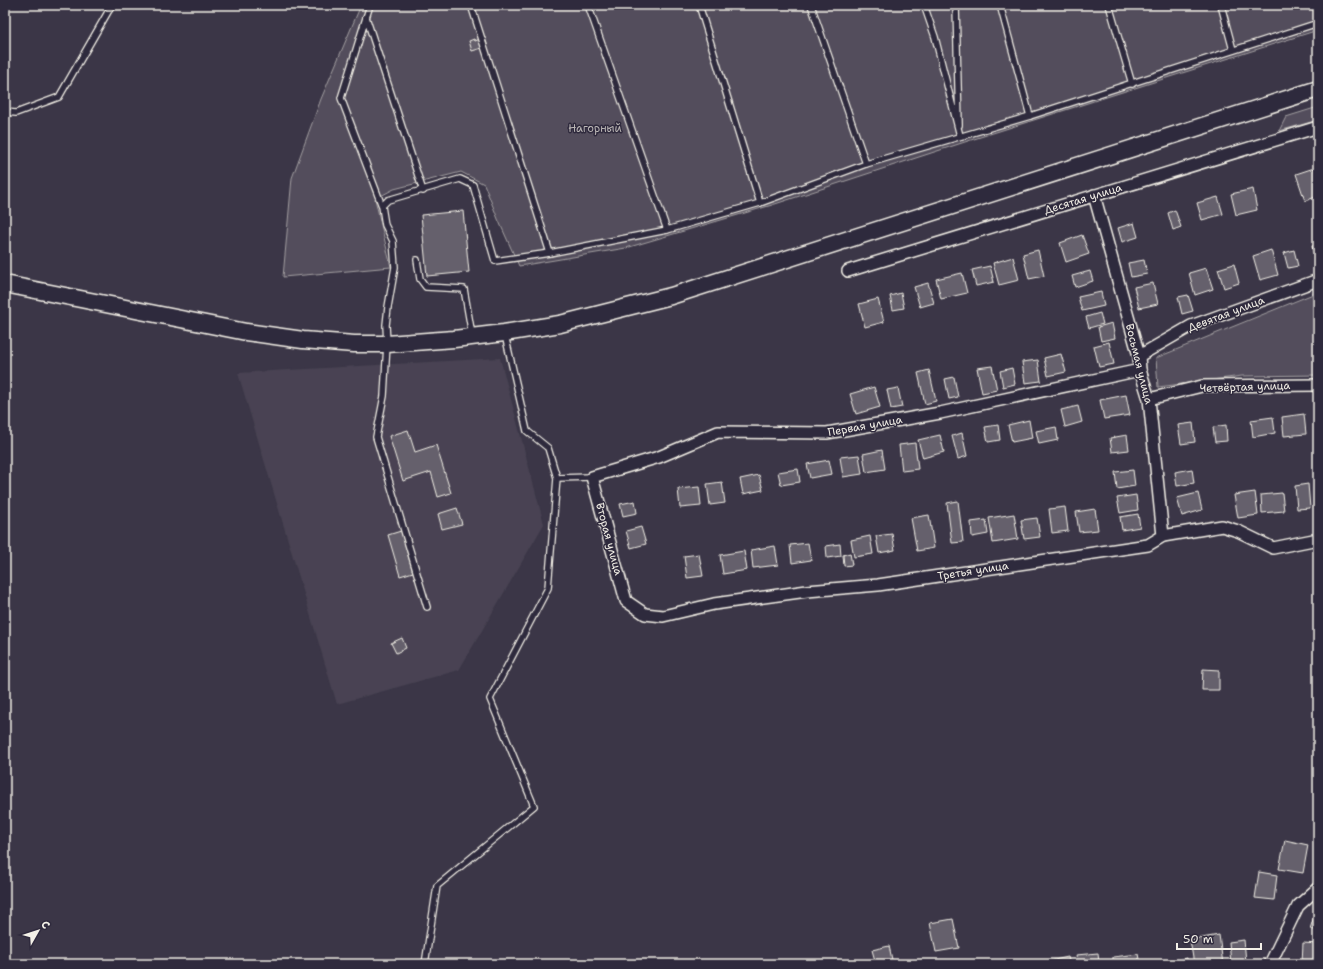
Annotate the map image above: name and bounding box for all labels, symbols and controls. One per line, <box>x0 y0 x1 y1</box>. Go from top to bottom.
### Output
park label: Нагорный <box>568 121 622 136</box>
street label: Десятая улица <box>1042 180 1124 218</box>
street label: Девятая улица <box>1186 292 1267 336</box>
street label: Восьмая улица <box>1122 322 1156 406</box>
street label: Четвёртая улица <box>1199 378 1291 396</box>
street label: Первая улица <box>827 412 904 440</box>
street label: Вторая улица <box>592 501 626 577</box>
street label: Третья улица <box>936 558 1010 584</box>
north arrow <box>18 911 58 951</box>
text: С <box>37 918 53 933</box>
scale bar <box>1177 925 1261 951</box>
text: 50 m <box>1183 931 1213 947</box>

